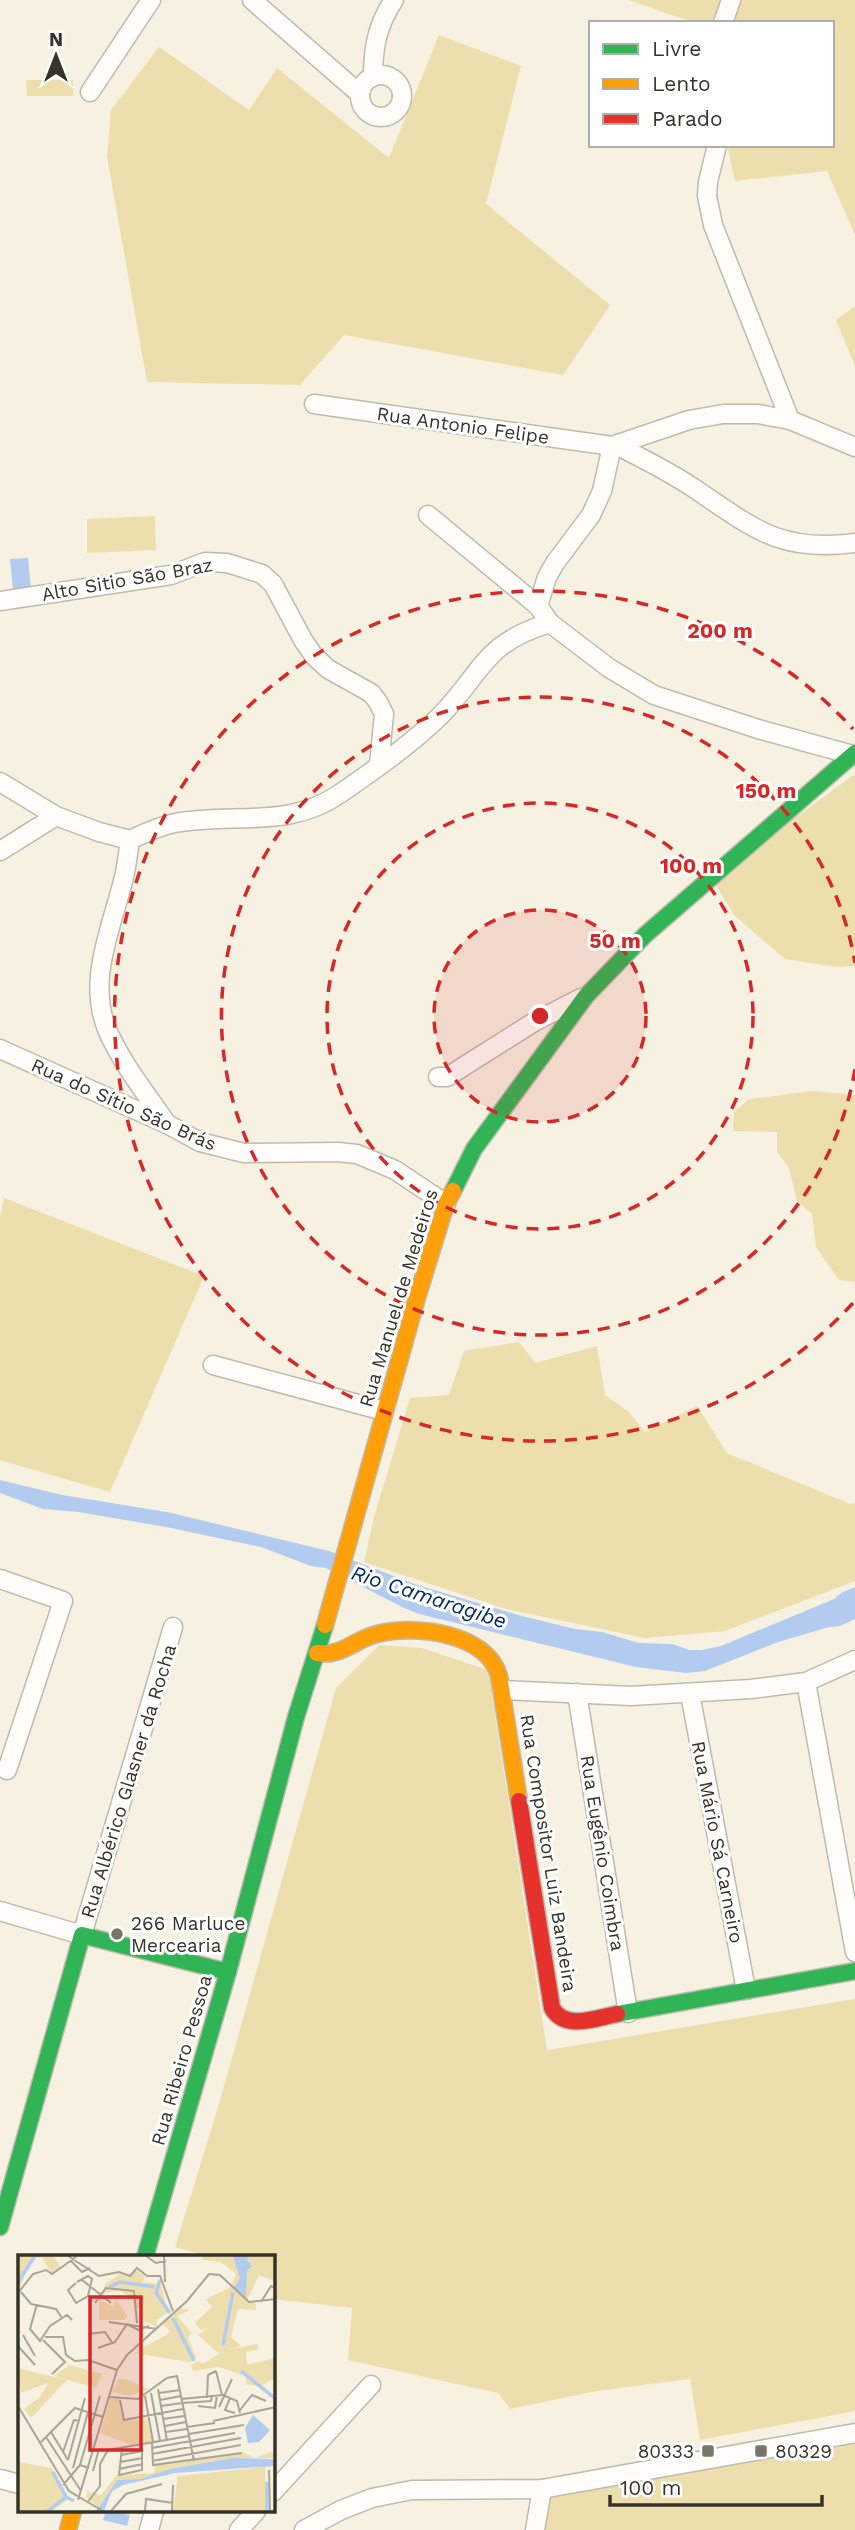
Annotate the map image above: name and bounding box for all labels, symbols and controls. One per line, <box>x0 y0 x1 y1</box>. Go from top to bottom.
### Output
north arrow <box>21 21 91 91</box>
legend <box>589 21 834 147</box>
text: N <box>49 28 63 51</box>
text: Livre <box>652 36 701 61</box>
text: Lento <box>652 71 711 96</box>
text: Parado <box>652 106 723 131</box>
street label: Rua Antonio Felipe <box>375 402 551 449</box>
street label: Alto Sitio São Braz <box>40 553 214 606</box>
text: 200 m <box>687 618 753 643</box>
text: 150 m <box>736 778 796 803</box>
text: 100 m <box>660 853 722 878</box>
text: 50 m <box>589 928 641 953</box>
centre of rings <box>528 1004 552 1028</box>
street label: Rua do Sítio São Brás <box>28 1053 220 1156</box>
street label: Rua Manuel de Medeiros <box>354 1186 443 1410</box>
water label: Rio Camaragibe <box>348 1560 510 1633</box>
street label: Rua Albérico Glasner da Rocha <box>76 1641 181 1921</box>
street label: Rua Compositor Luiz Bandeira <box>515 1713 582 1994</box>
street label: Rua Mário Sá Carneiro <box>687 1739 748 1945</box>
street label: Rua Eugênio Coimbra <box>576 1753 629 1953</box>
place label: 266 Marluce Mercearia <box>131 1912 245 1957</box>
marker: 266 Marluce Mercearia <box>109 1926 125 1942</box>
street label: Rua Ribeiro Pessoa <box>146 1972 217 2148</box>
inset map <box>18 2255 275 2512</box>
place label: 80333 <box>638 2440 694 2463</box>
place label: 80329 <box>775 2440 832 2463</box>
marker: 80333 <box>700 2443 716 2459</box>
marker: 80329 <box>753 2443 769 2459</box>
scale bar <box>610 2464 822 2508</box>
text: 100 m <box>620 2475 682 2500</box>

